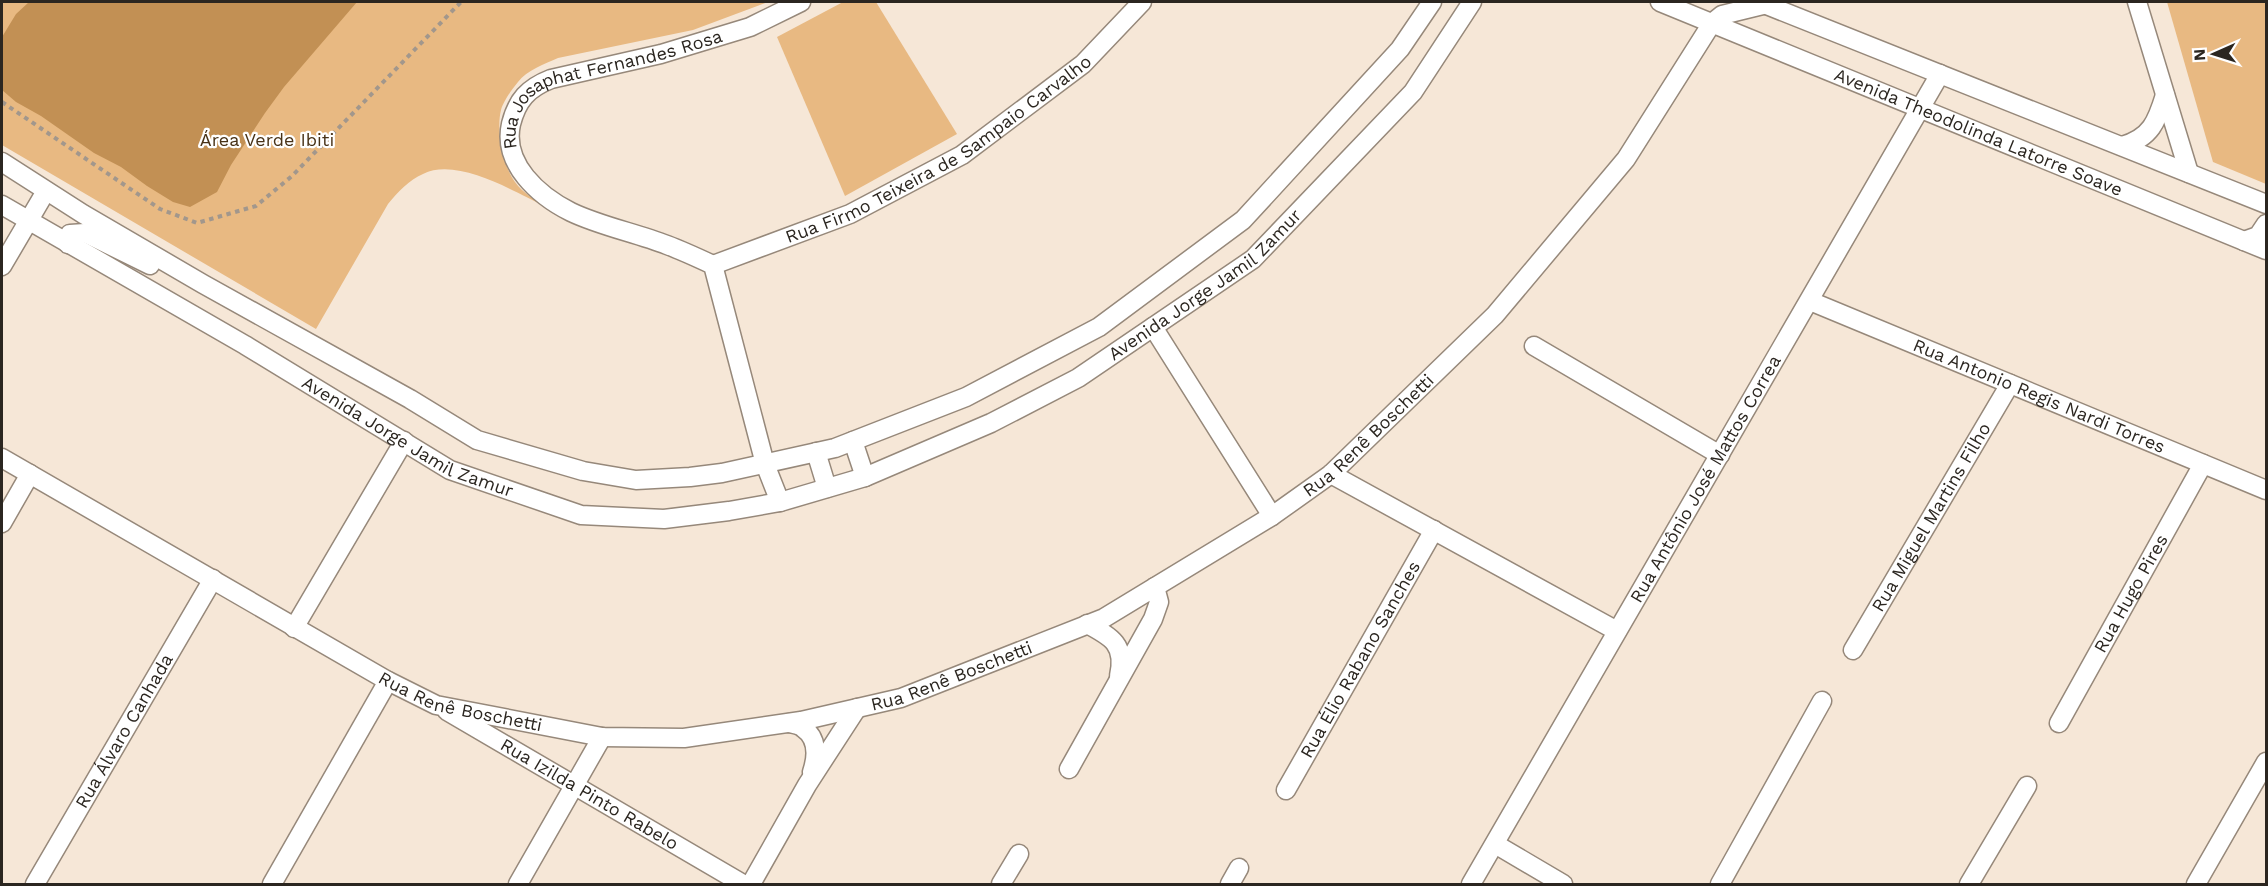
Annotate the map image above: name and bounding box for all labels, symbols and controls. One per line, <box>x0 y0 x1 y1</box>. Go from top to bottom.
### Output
north arrow <box>2184 24 2244 84</box>
street label: Rua Josaphat Fernandes Rosa <box>498 25 725 151</box>
text: N <box>2190 48 2209 61</box>
street label: Rua Firmo Teixeira de Sampaio Carvalho <box>782 51 1096 247</box>
street label: Avenida Theodolinda Latorre Soave <box>1831 64 2126 200</box>
park label: Área Verde Ibiti <box>200 129 334 150</box>
street label: Avenida Jorge Jamil Zamur <box>1104 204 1305 364</box>
street label: Rua Antonio Regis Nardi Torres <box>1910 334 2168 457</box>
street label: Rua Antônio José Mattos Correa <box>1625 351 1785 606</box>
street label: Rua Renê Boschetti <box>1299 369 1438 501</box>
street label: Avenida Jorge Jamil Zamur <box>299 371 516 501</box>
street label: Rua Miguel Martins Filho <box>1867 419 1995 615</box>
street label: Rua Hugo Pires <box>2089 531 2172 656</box>
street label: Rua Élio Rabano Sanches <box>1295 557 1424 762</box>
street label: Rua Renê Boschetti <box>869 636 1035 715</box>
street label: Rua Álvaro Canhada <box>71 650 177 812</box>
street label: Rua Renê Boschetti <box>375 667 544 735</box>
street label: Rua Izilda Pinto Rabelo <box>497 734 682 854</box>

